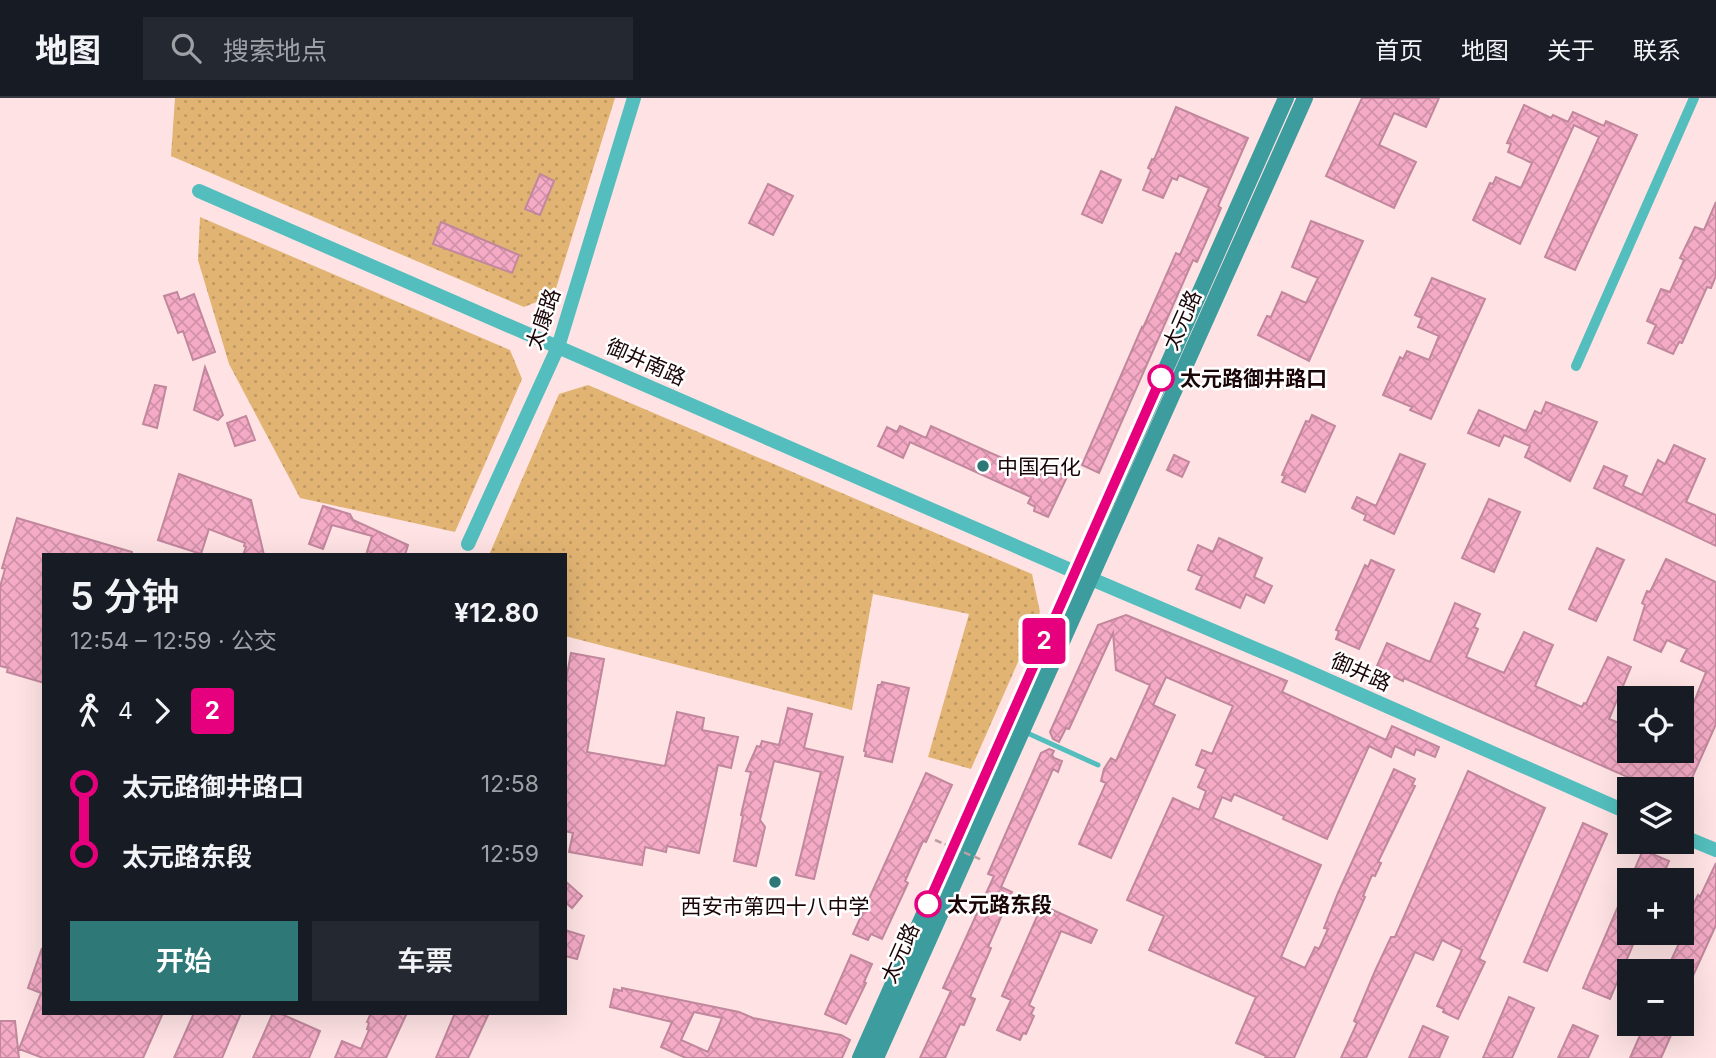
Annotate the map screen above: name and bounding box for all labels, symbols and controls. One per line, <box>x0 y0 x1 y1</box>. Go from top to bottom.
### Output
search box <box>143 17 633 80</box>
icon: search <box>167 29 205 67</box>
text: 地图 <box>35 30 101 70</box>
text: 搜索地点 <box>223 35 327 66</box>
text: 首页 <box>1375 36 1423 65</box>
text: 地图 <box>1461 36 1509 65</box>
text: 关于 <box>1547 36 1595 65</box>
text: 联系 <box>1633 36 1681 65</box>
street label: 太康路 <box>521 285 565 353</box>
street label: 太元路 <box>1158 286 1206 354</box>
street label: 御井南路 <box>603 333 689 391</box>
marker: 太元路御井路口 <box>1148 365 1174 391</box>
place label: 太元路御井路口 <box>1180 366 1327 391</box>
place label: 中国石化 <box>997 454 1081 479</box>
marker: 中国石化 <box>975 458 991 474</box>
text: 5 分钟 <box>70 573 179 619</box>
text: ¥12.80 <box>454 597 539 628</box>
line badge: 2 <box>1021 618 1067 664</box>
text: 2 <box>1036 626 1052 655</box>
text: 12:54 – 12:59 · 公交 <box>70 627 277 655</box>
street label: 御井路 <box>1327 648 1395 696</box>
map controls <box>1617 686 1694 1036</box>
button: locate <box>1617 686 1694 763</box>
icon: walk <box>70 692 108 730</box>
icon: forward <box>143 692 181 730</box>
text: 2 <box>205 696 220 725</box>
text: 4 <box>118 697 133 725</box>
text: 12:58 <box>481 770 539 798</box>
text: 太元路御井路口 <box>122 771 304 802</box>
button: layers <box>1617 777 1694 854</box>
text: 12:59 <box>481 840 539 868</box>
text: 太元路东段 <box>122 841 252 872</box>
button: + <box>1617 868 1694 945</box>
marker: 西安市第四十八中学 <box>767 874 783 890</box>
marker: 太元路东段 <box>915 891 941 917</box>
place label: 太元路东段 <box>947 892 1052 917</box>
place label: 西安市第四十八中学 <box>681 894 870 919</box>
street label: 太元路 <box>876 919 924 987</box>
button: 开始 <box>70 921 298 1001</box>
button: 车票 <box>312 921 539 1001</box>
button: − <box>1617 959 1694 1036</box>

